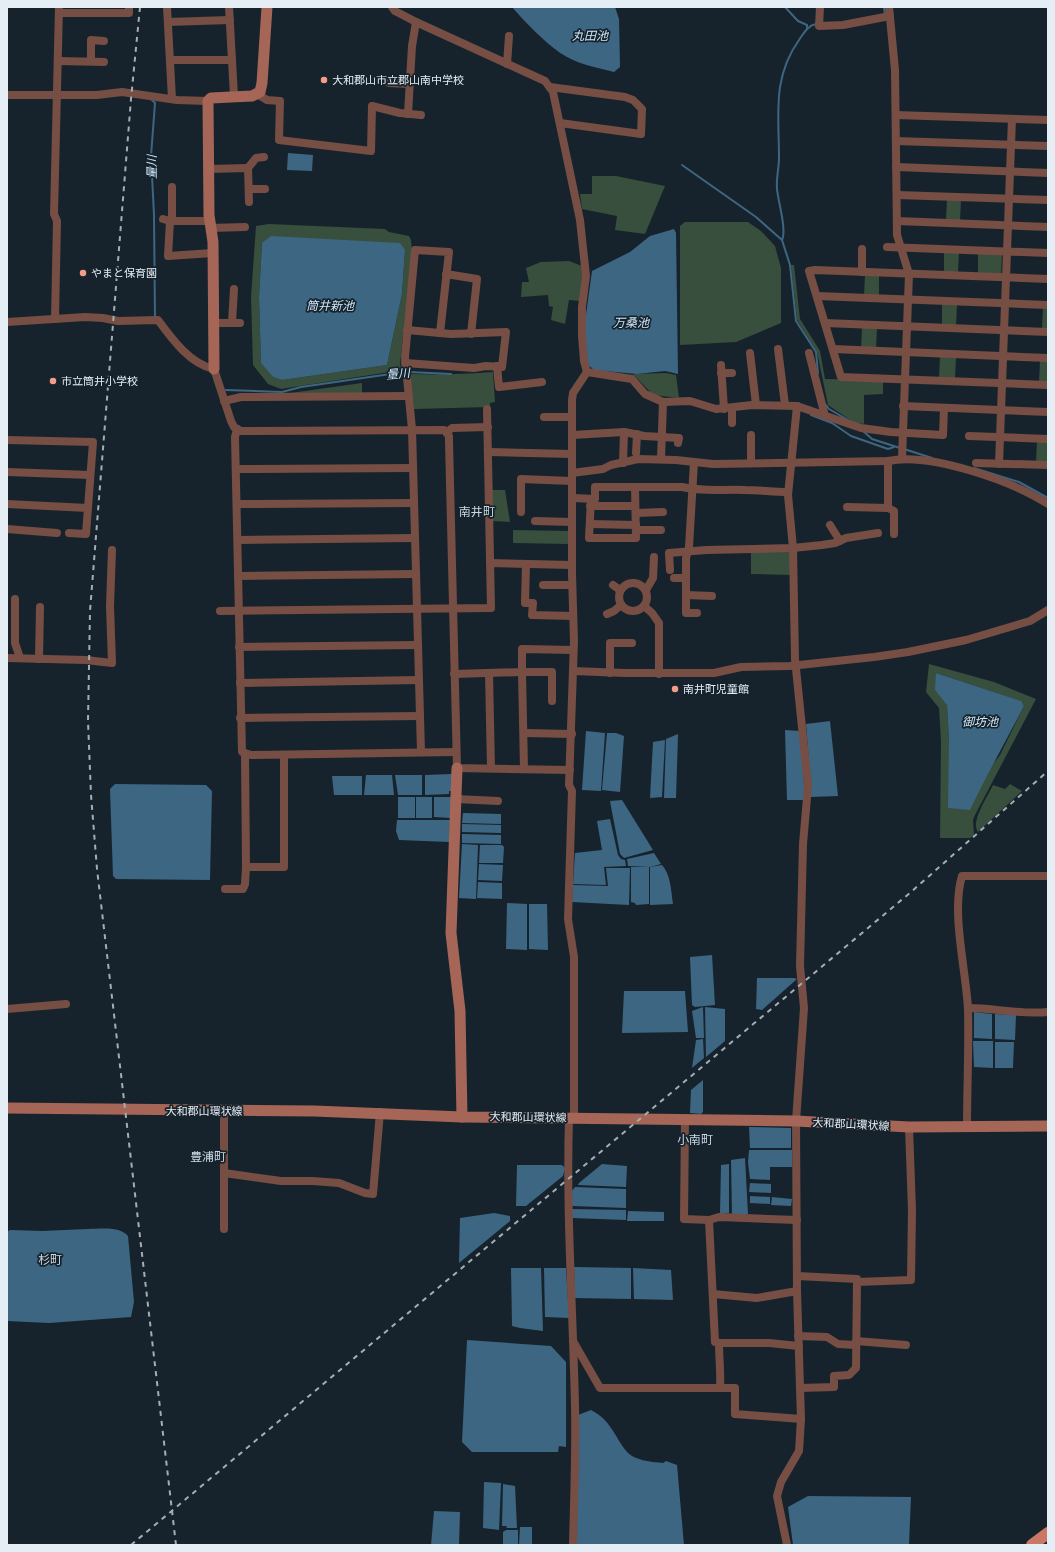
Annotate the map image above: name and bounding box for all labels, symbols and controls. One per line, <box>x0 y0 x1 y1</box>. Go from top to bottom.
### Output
water label: 丸田池 <box>572 28 609 43</box>
place label: 大和郡山市立郡山南中学校 <box>332 73 464 87</box>
marker: 大和郡山市立郡山南中学校 <box>319 75 329 85</box>
water label: 量川 <box>144 153 159 179</box>
place label: やまと保育園 <box>91 266 157 280</box>
marker: やまと保育園 <box>78 268 88 278</box>
water label: 筒井新池 <box>306 298 355 313</box>
water label: 万桑池 <box>613 315 650 330</box>
water label: 量川 <box>385 365 413 382</box>
place label: 市立筒井小学校 <box>61 374 138 388</box>
marker: 市立筒井小学校 <box>48 376 58 386</box>
district label: 南井町 <box>459 504 495 519</box>
place label: 南井町児童館 <box>683 682 749 696</box>
marker: 南井町児童館 <box>670 684 680 694</box>
water label: 御坊池 <box>962 714 999 729</box>
street label: 大和郡山環状線 <box>166 1104 243 1118</box>
street label: 大和郡山環状線 <box>489 1109 567 1125</box>
street label: 大和郡山環状線 <box>812 1115 890 1133</box>
district label: 小南町 <box>677 1132 713 1147</box>
district label: 豊浦町 <box>190 1149 226 1164</box>
district label: 杉町 <box>38 1252 62 1267</box>

